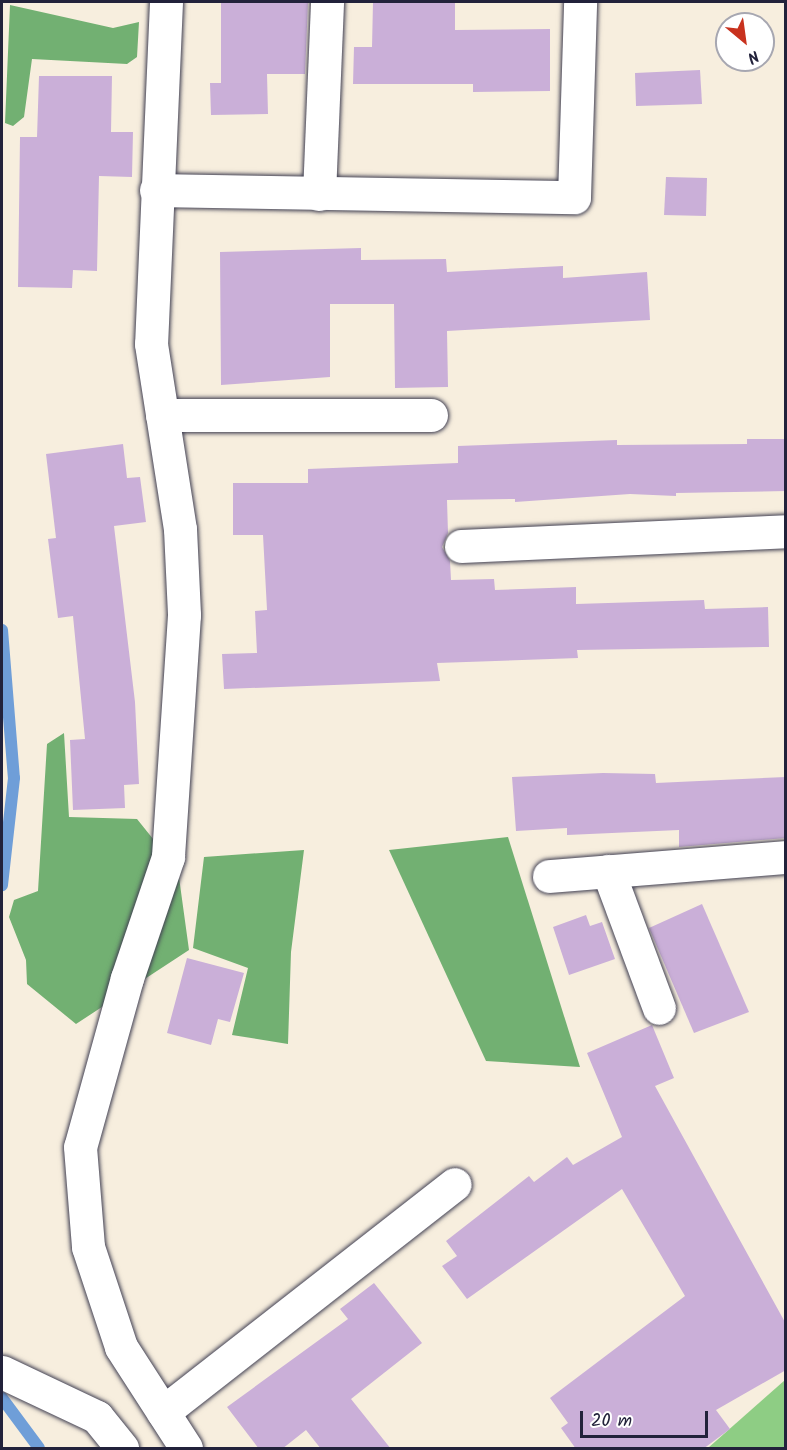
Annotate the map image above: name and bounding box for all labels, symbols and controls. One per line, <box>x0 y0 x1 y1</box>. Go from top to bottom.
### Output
north arrow <box>715 12 775 72</box>
text: N <box>743 43 763 70</box>
scale bar <box>583 1399 710 1437</box>
text: 20 m <box>591 1407 632 1436</box>

